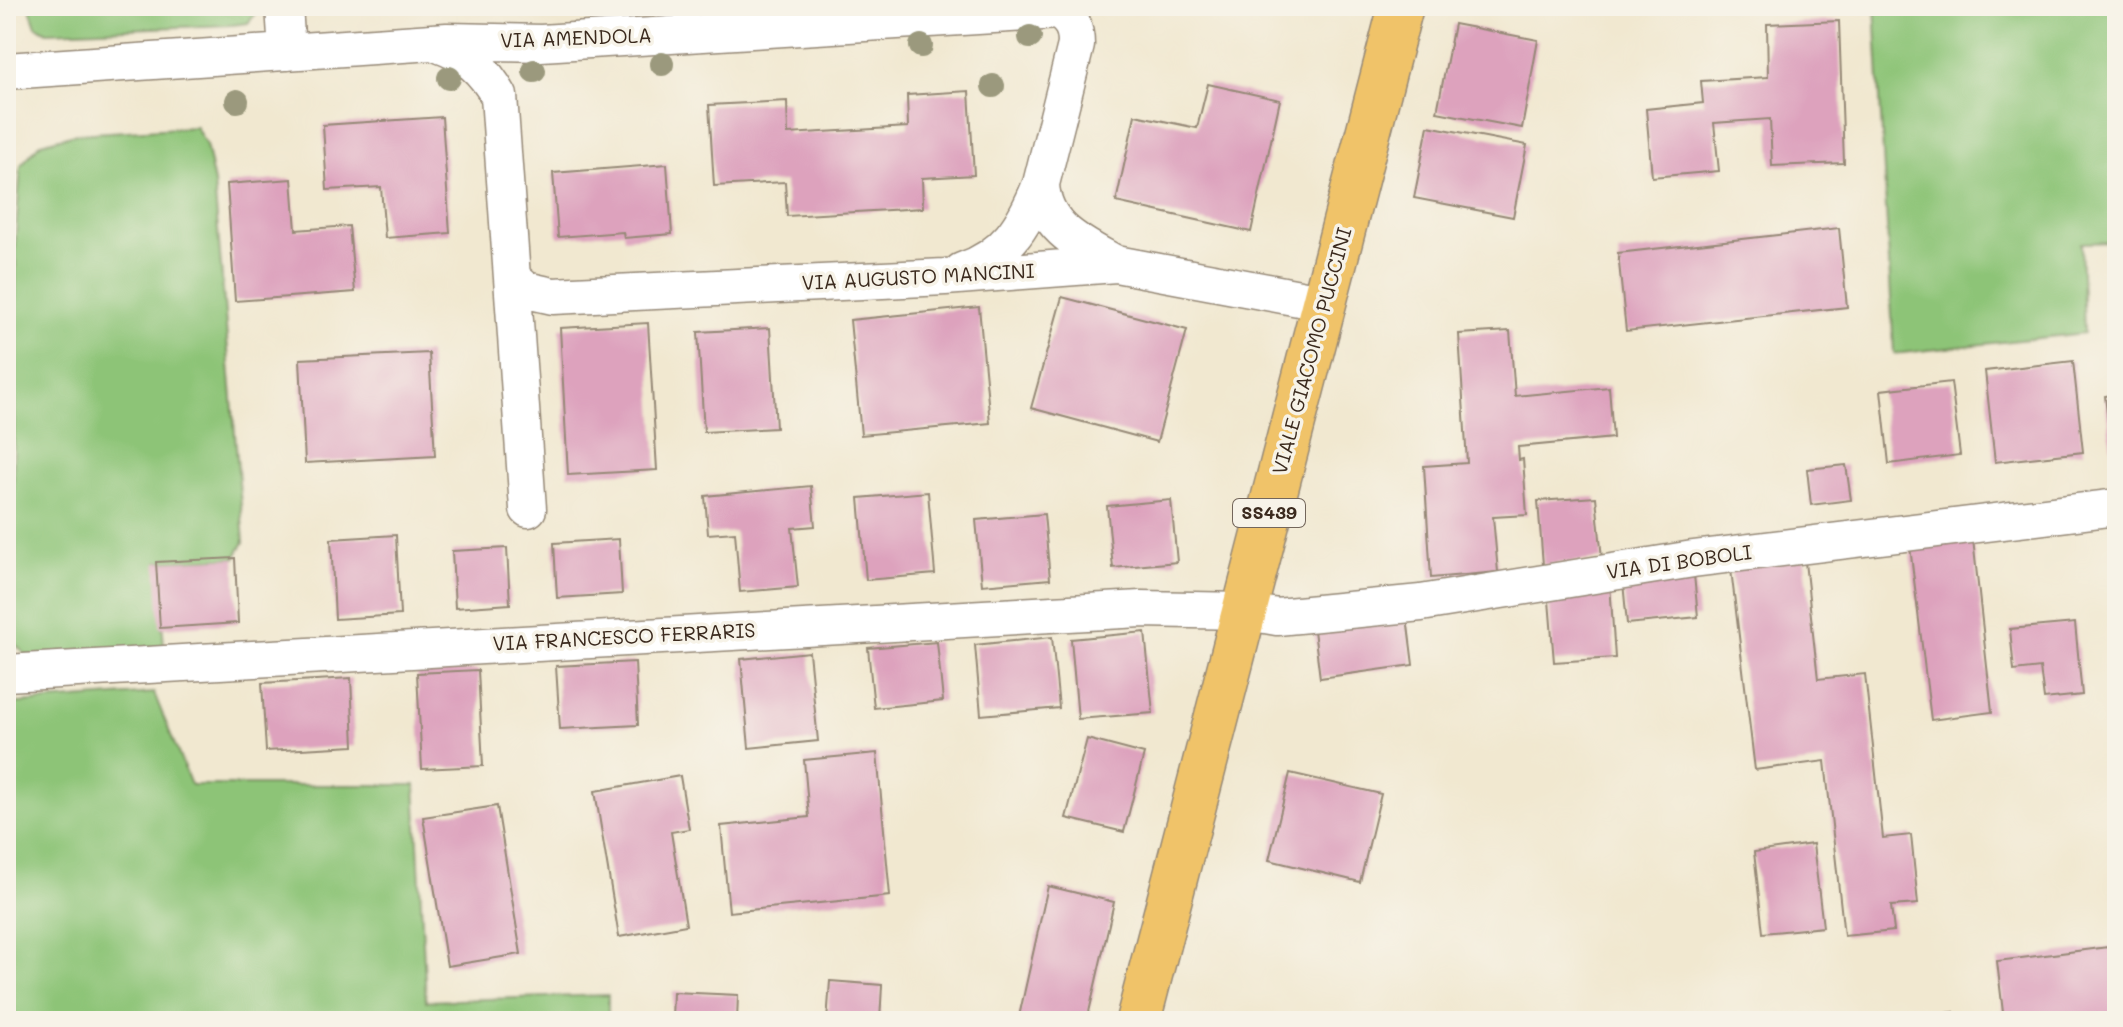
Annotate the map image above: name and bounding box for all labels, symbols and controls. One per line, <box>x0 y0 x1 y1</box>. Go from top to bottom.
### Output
street label: VIA AMENDOLA <box>500 21 652 53</box>
street label: VIALE GIACOMO PUCCINI <box>1266 224 1357 477</box>
street label: VIA AUGUSTO MANCINI <box>801 257 1035 295</box>
road number: SS439 <box>1233 499 1305 527</box>
street label: VIA DI BOBOLI <box>1604 538 1753 584</box>
street label: VIA FRANCESCO FERRARIS <box>492 616 756 656</box>

